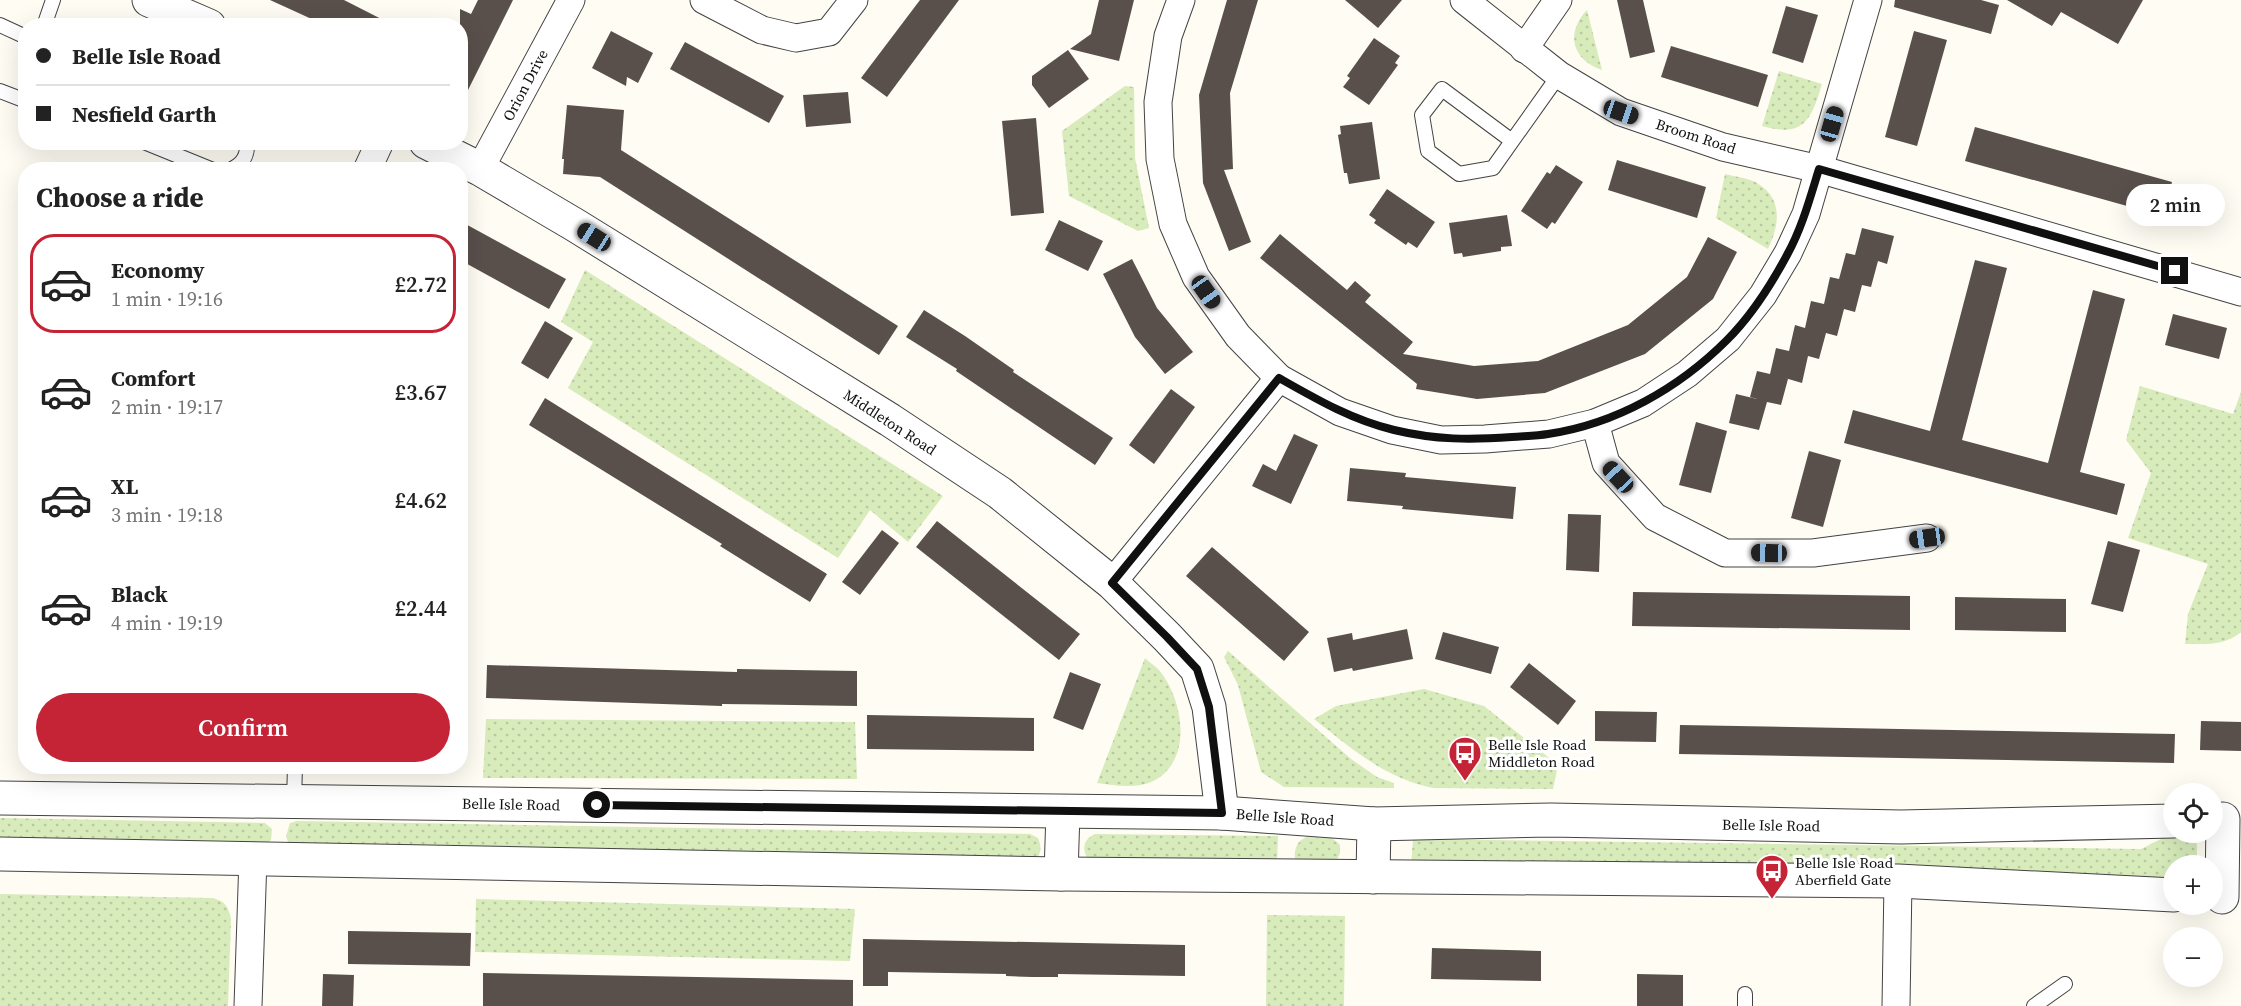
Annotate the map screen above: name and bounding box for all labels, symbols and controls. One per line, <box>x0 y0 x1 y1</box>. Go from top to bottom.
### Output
text: Belle Isle Road <box>72 41 221 71</box>
street label: Orion Drive <box>497 45 553 125</box>
car <box>1601 98 1641 126</box>
text: Nesfield Garth <box>72 99 217 129</box>
car <box>1818 104 1846 144</box>
street label: Broom Road <box>1653 113 1739 159</box>
text: Choose a ride <box>36 179 204 216</box>
callout: 2 min <box>2126 184 2224 226</box>
text: 2 min <box>2150 191 2201 219</box>
car <box>574 220 614 254</box>
text: Economy <box>111 255 205 285</box>
icon: car <box>39 257 93 311</box>
route end <box>2161 257 2188 284</box>
text: £2.72 <box>395 269 447 299</box>
car <box>1188 272 1224 312</box>
text: 1 min · 19:16 <box>111 285 223 313</box>
text: Comfort <box>111 363 195 393</box>
icon: car <box>39 365 93 419</box>
text: £3.67 <box>395 377 447 407</box>
street label: Middleton Road <box>839 384 941 460</box>
text: 2 min · 19:17 <box>111 393 223 421</box>
car <box>1599 458 1637 496</box>
text: XL <box>111 471 138 501</box>
icon: car <box>39 473 93 527</box>
text: £4.62 <box>395 485 447 515</box>
text: 3 min · 19:18 <box>111 501 223 529</box>
car <box>1908 527 1946 549</box>
car <box>1751 544 1787 562</box>
text: Black <box>111 579 168 609</box>
icon: car <box>39 581 93 635</box>
text: £2.44 <box>395 593 447 623</box>
text: 4 min · 19:19 <box>111 609 223 637</box>
button: Confirm <box>36 693 450 762</box>
place label: Belle Isle Road Middleton Road <box>1488 734 1595 772</box>
bus stop icon: Belle Isle Road Middleton Road <box>1447 735 1483 782</box>
map controls <box>2163 783 2223 987</box>
button: locate <box>2163 783 2223 843</box>
route start <box>583 791 610 818</box>
street label: Belle Isle Road <box>462 793 561 815</box>
street label: Belle Isle Road <box>1235 803 1335 831</box>
street label: Belle Isle Road <box>1722 814 1821 836</box>
place label: Belle Isle Road Aberfield Gate <box>1795 852 1894 890</box>
bus stop icon: Belle Isle Road Aberfield Gate <box>1754 853 1790 900</box>
button: + <box>2163 855 2223 915</box>
button: − <box>2163 927 2223 987</box>

